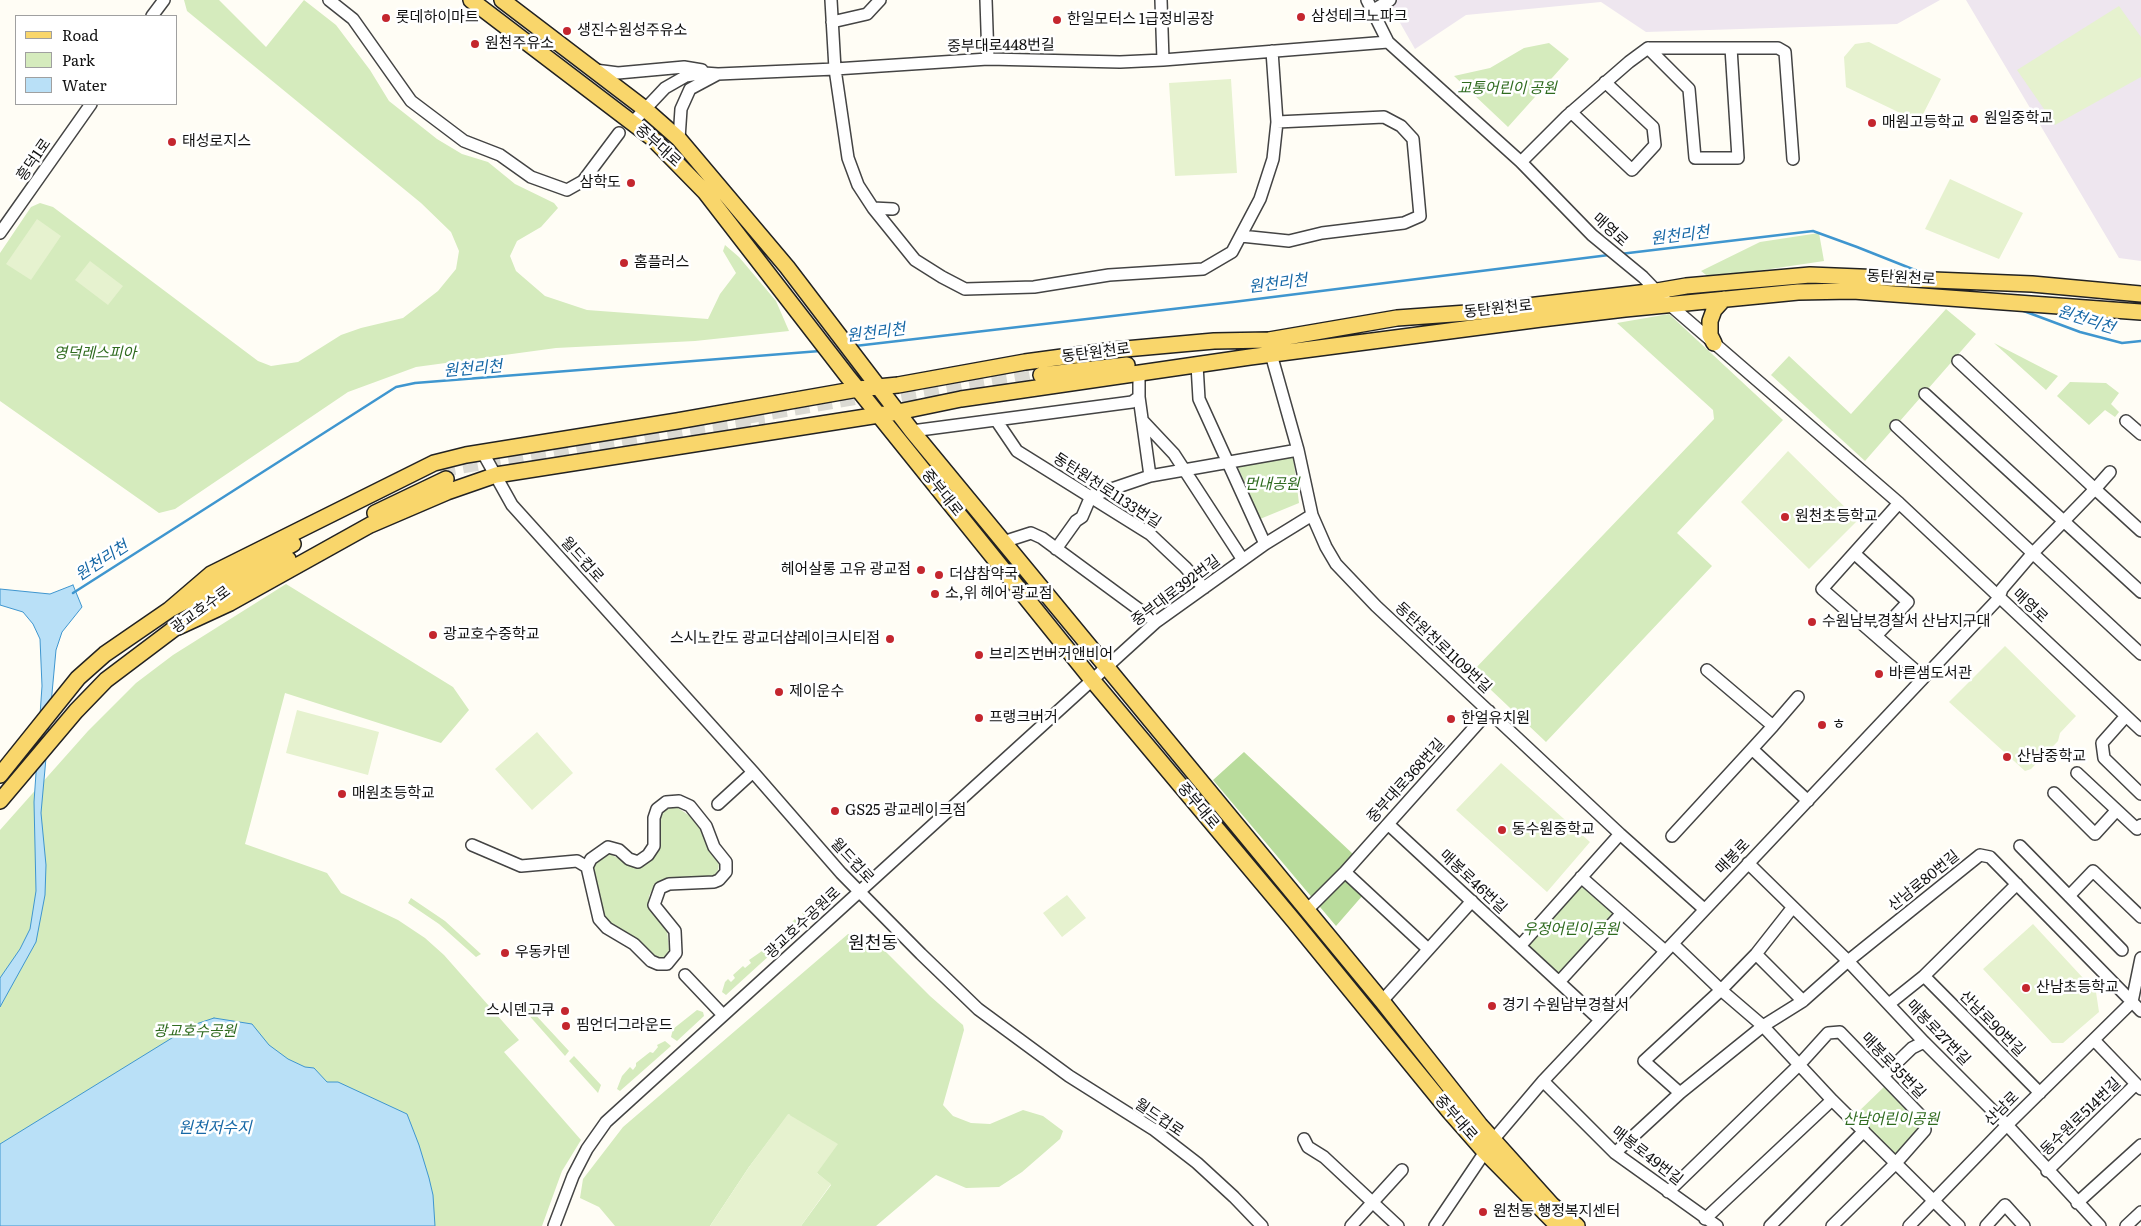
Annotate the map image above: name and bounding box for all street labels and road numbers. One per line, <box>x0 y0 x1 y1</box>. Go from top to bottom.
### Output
street label: 중부대로448번길 <box>947 36 1055 56</box>
street label: 중부대로 <box>631 121 685 171</box>
street label: 흥덕1로 <box>13 135 55 185</box>
street label: 매영로 <box>1589 209 1631 251</box>
street label: 동탄원천로 <box>1866 267 1936 289</box>
street label: 동탄원천로 <box>1463 296 1533 322</box>
street label: 동탄원천로 <box>1061 340 1131 366</box>
street label: 동탄원천로1133번길 <box>1050 450 1164 532</box>
street label: 중부대로 <box>918 466 966 520</box>
street label: 월드컵로 <box>557 533 607 587</box>
street label: 중부대로392번길 <box>1128 552 1224 630</box>
street label: 광교호수로 <box>168 582 234 638</box>
street label: 매영로 <box>2009 585 2051 627</box>
street label: 동탄원천로1109번길 <box>1391 599 1495 697</box>
street label: 중부대로368번길 <box>1363 735 1449 827</box>
street label: 중부대로 <box>1173 779 1223 833</box>
street label: 월드컵로 <box>827 835 877 887</box>
street label: 매봉로 <box>1712 836 1754 878</box>
street label: 매봉로46번길 <box>1436 846 1510 918</box>
street label: 산남로80번길 <box>1885 847 1963 915</box>
street label: 광교호수공원로 <box>762 883 844 963</box>
street label: 산남로90번길 <box>1955 987 2029 1061</box>
street label: 매봉로27번길 <box>1902 997 1974 1069</box>
street label: 매봉로35번길 <box>1857 1029 1929 1103</box>
street label: 동수원로514번길 <box>2037 1074 2125 1160</box>
street label: 산남로 <box>1981 1088 2023 1130</box>
street label: 중부대로 <box>1431 1091 1481 1145</box>
street label: 월드컵로 <box>1131 1095 1187 1141</box>
street label: 매봉로49번길 <box>1608 1123 1686 1189</box>

